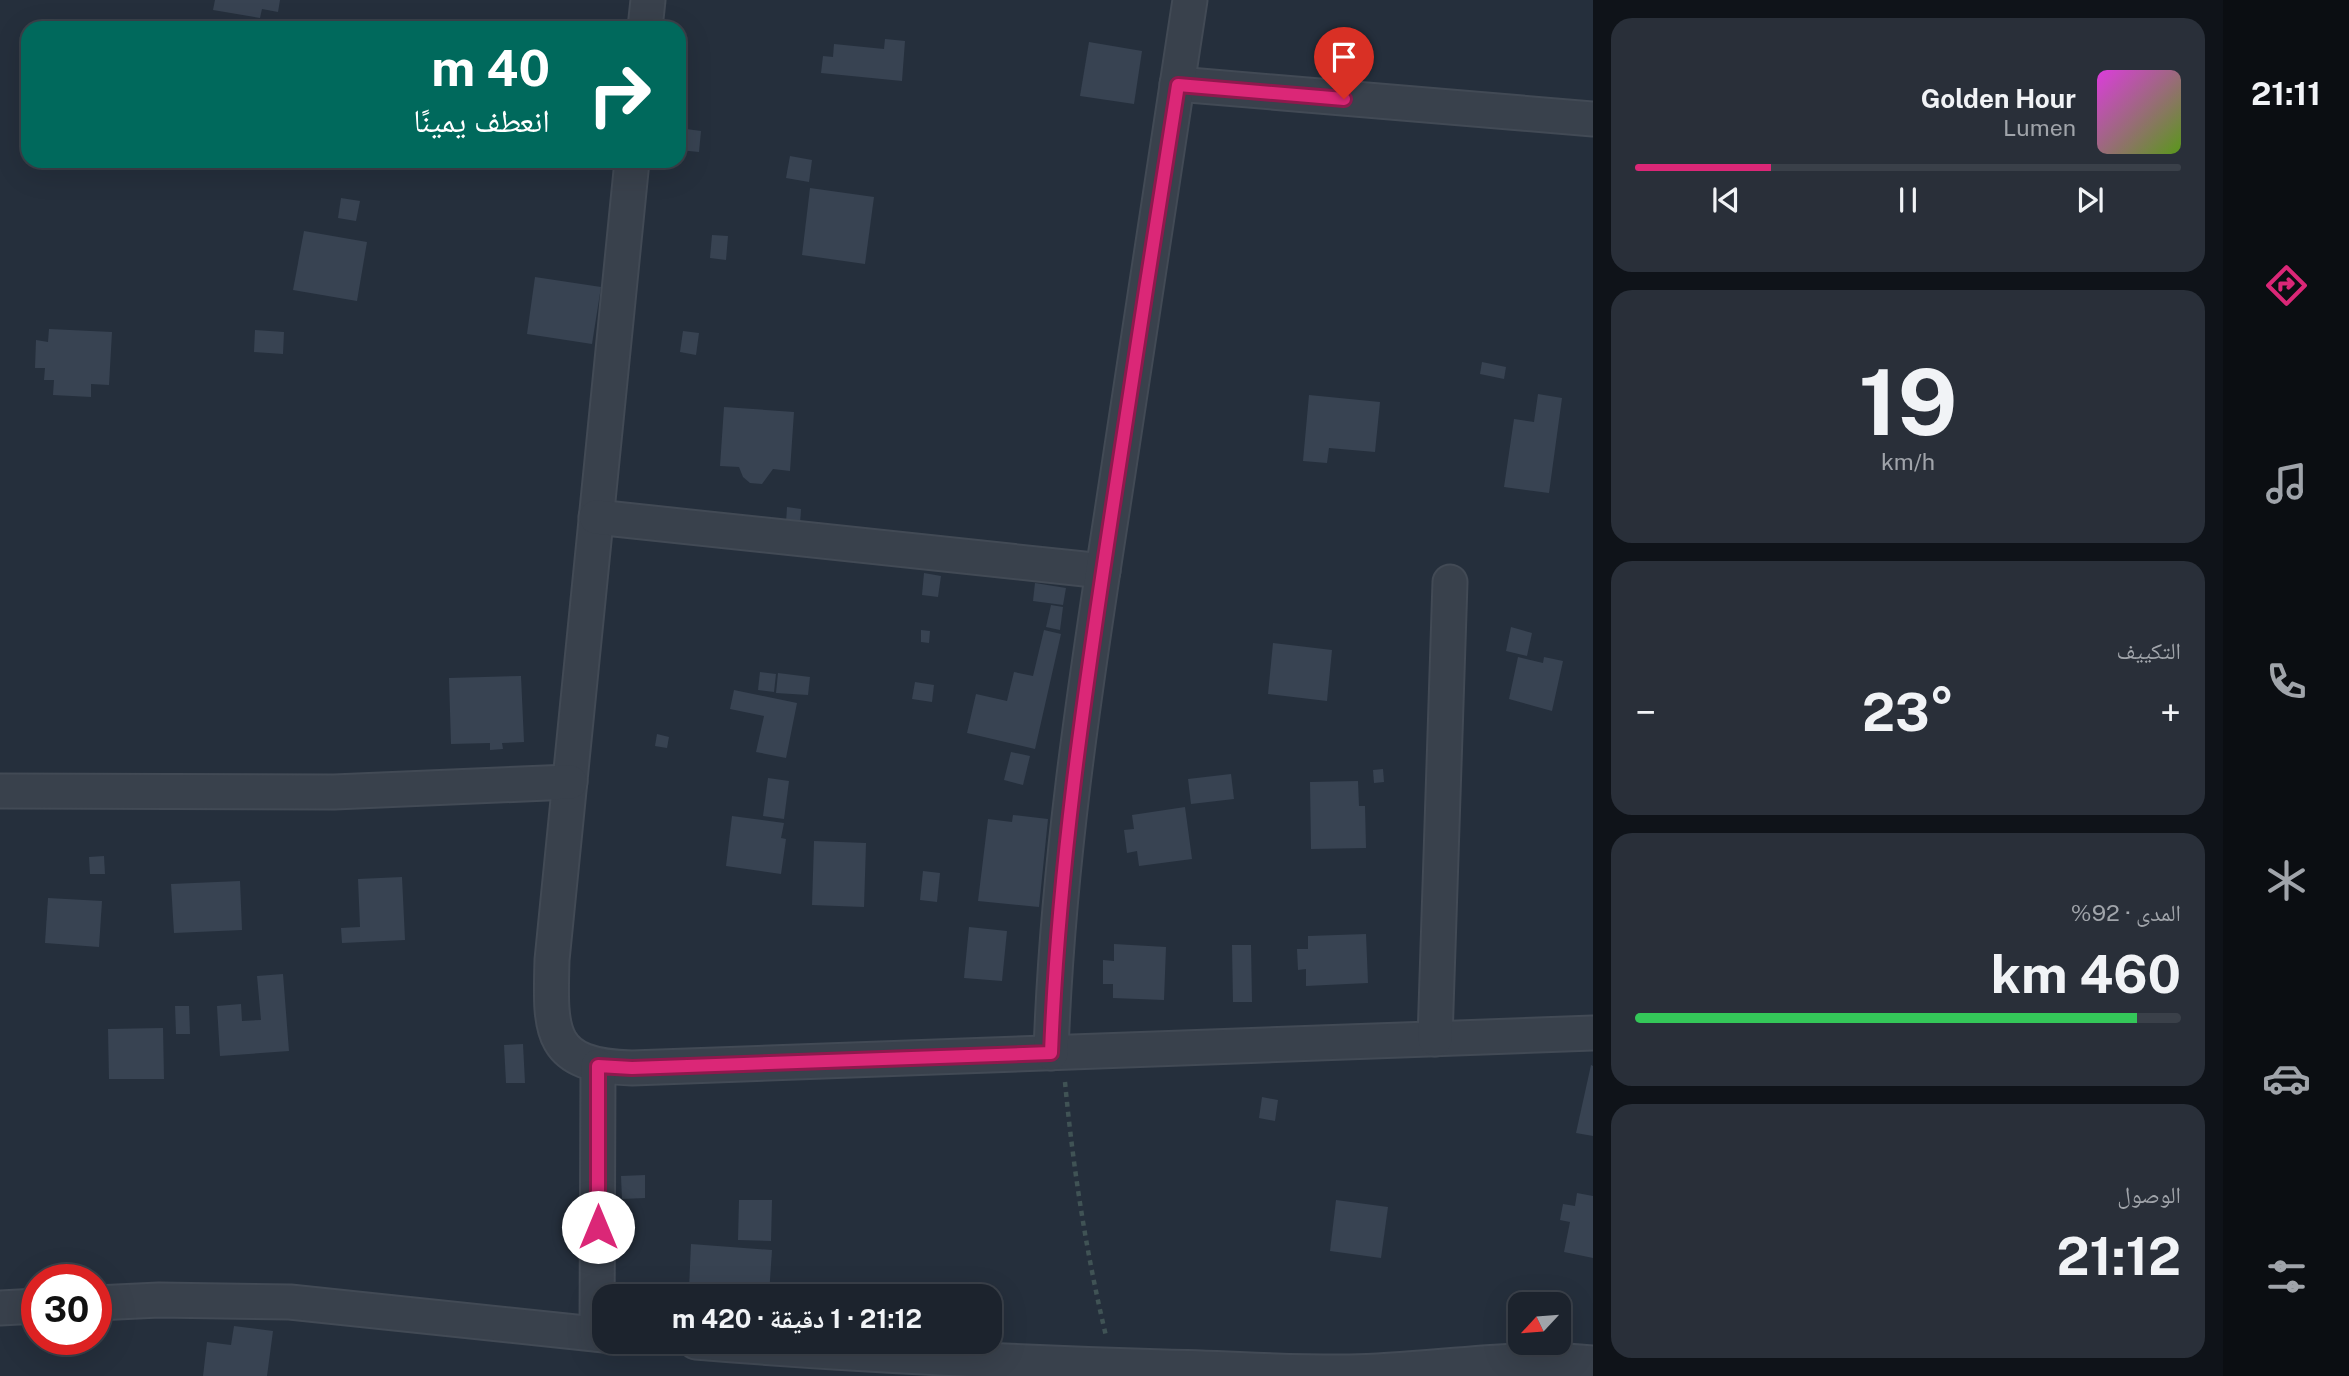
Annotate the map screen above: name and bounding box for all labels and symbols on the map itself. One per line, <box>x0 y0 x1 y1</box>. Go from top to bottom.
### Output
pin <box>1314 27 1374 99</box>
position arrow <box>561 1190 635 1264</box>
speed limit sign: 30 <box>21 1264 112 1355</box>
north arrow <box>1508 1292 1572 1354</box>

